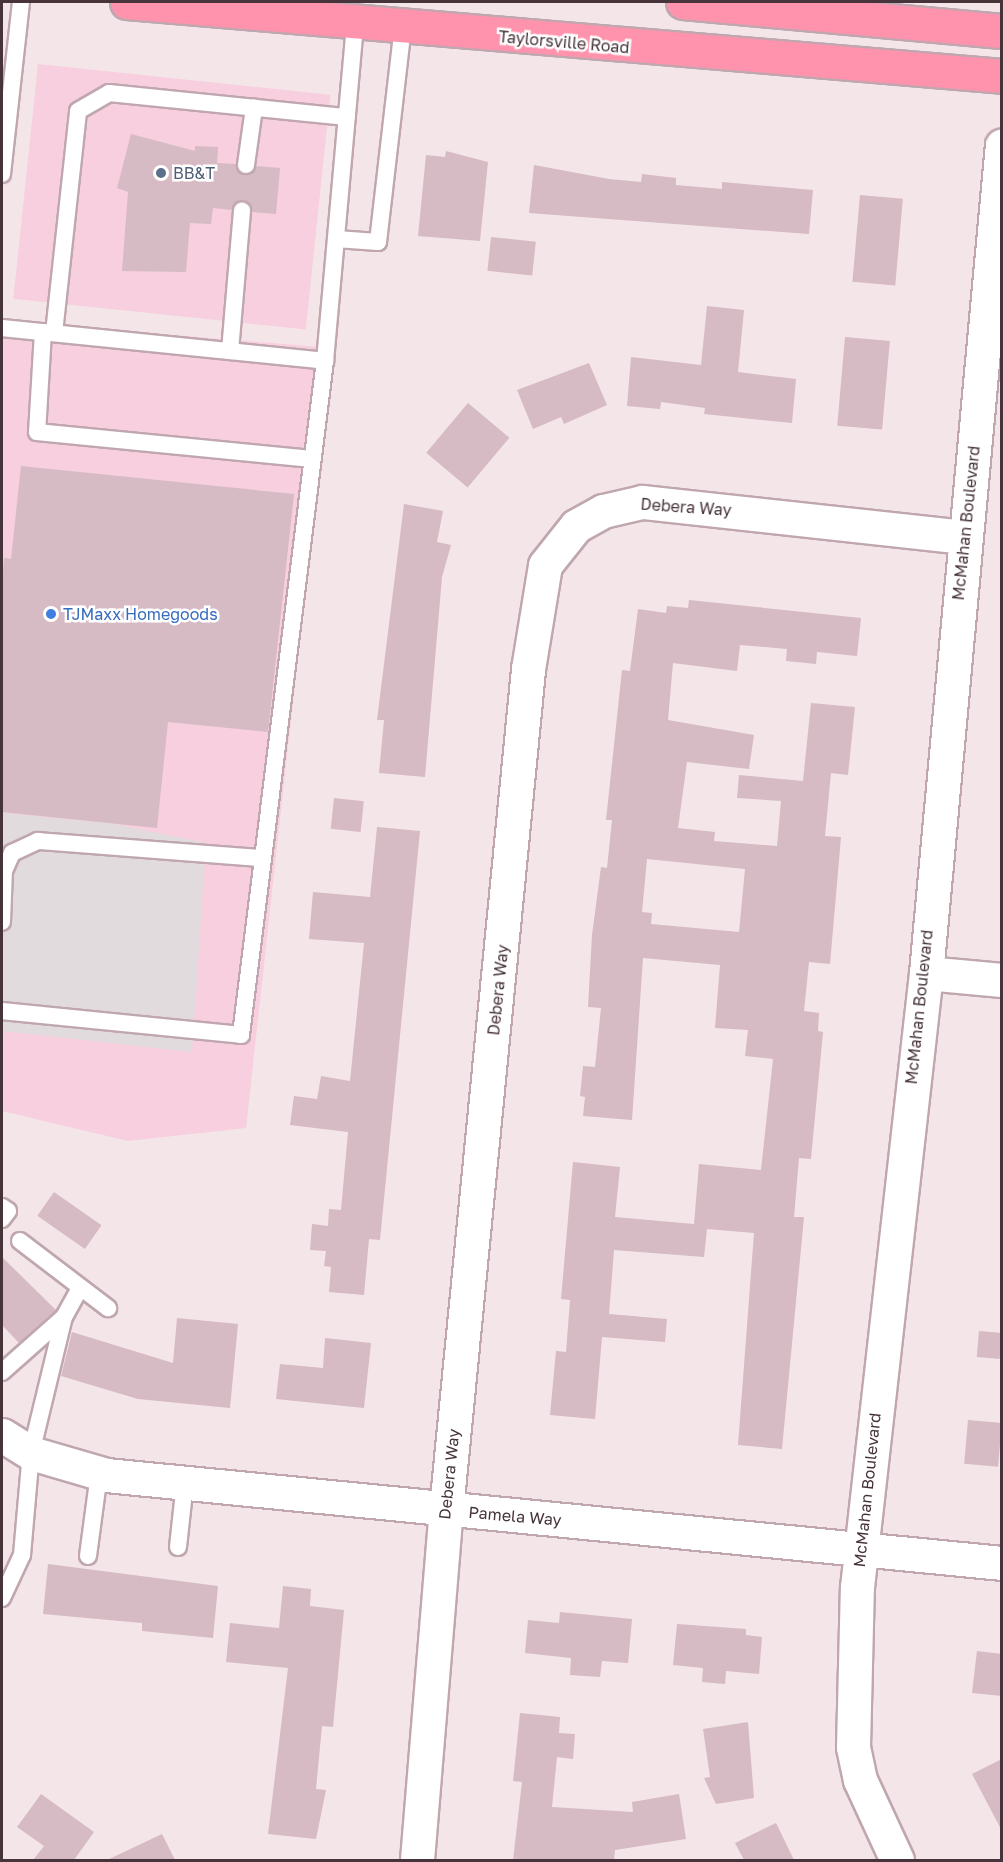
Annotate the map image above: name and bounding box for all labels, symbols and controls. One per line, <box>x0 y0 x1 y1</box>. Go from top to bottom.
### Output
street label: Taylorsville Road <box>498 27 630 57</box>
place label: BB&T <box>173 163 215 183</box>
marker: BB&T <box>154 166 168 180</box>
street label: McMahan Boulevard <box>948 445 984 601</box>
street label: Debera Way <box>640 494 732 520</box>
place label: TJMaxx Homegoods <box>63 604 218 624</box>
marker: TJMaxx Homegoods <box>44 607 58 621</box>
street label: McMahan Boulevard <box>901 929 937 1085</box>
street label: Debera Way <box>484 944 512 1036</box>
street label: McMahan Boulevard <box>849 1412 885 1568</box>
street label: Debera Way <box>435 1428 463 1520</box>
street label: Pamela Way <box>468 1502 562 1530</box>

